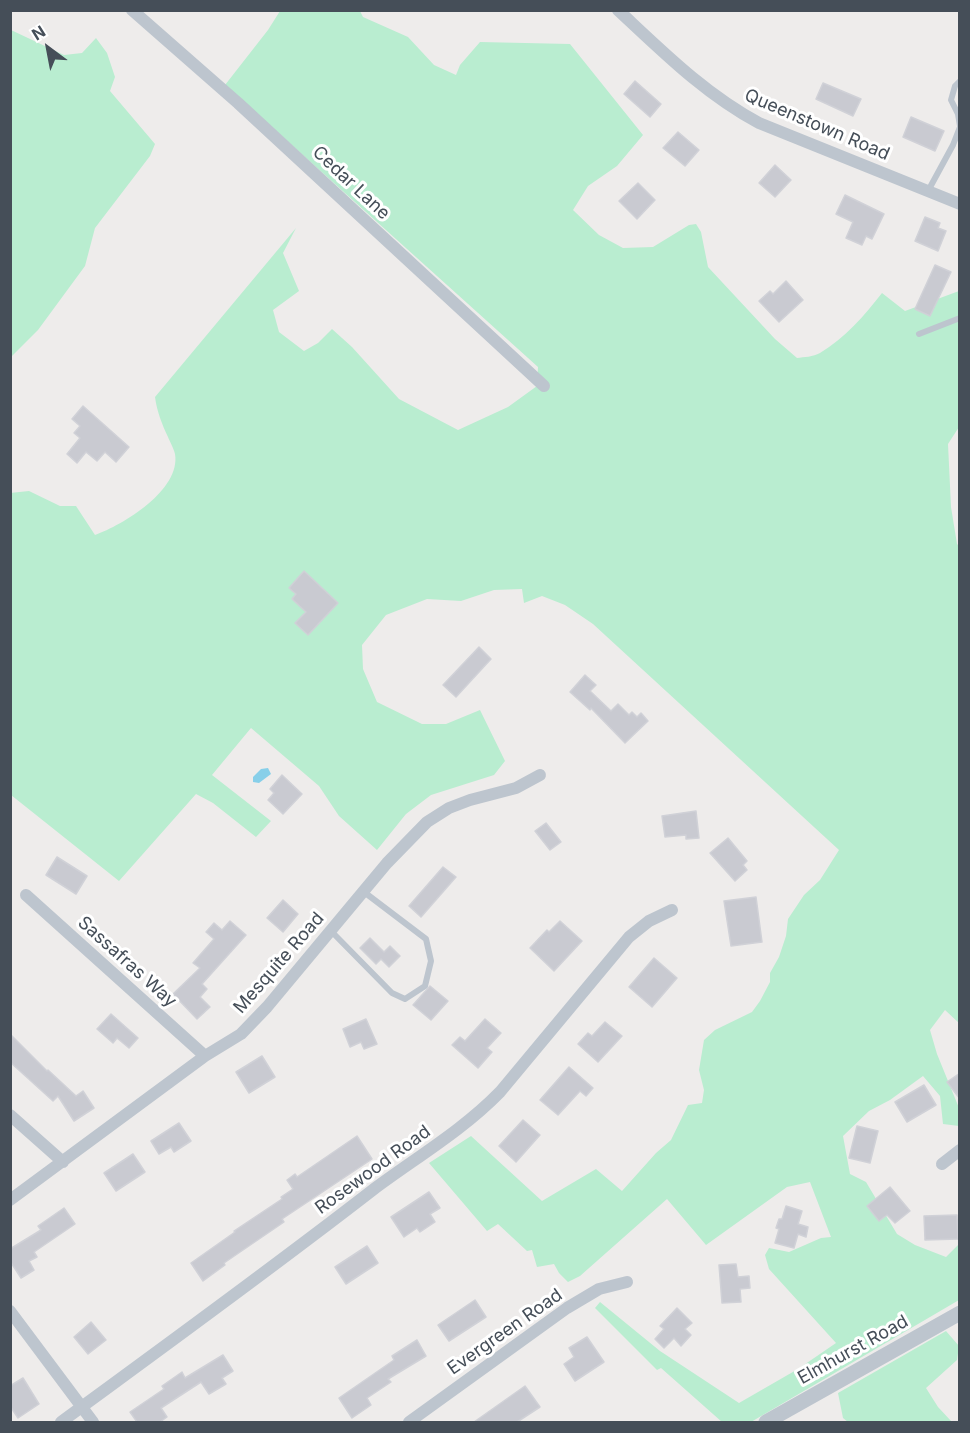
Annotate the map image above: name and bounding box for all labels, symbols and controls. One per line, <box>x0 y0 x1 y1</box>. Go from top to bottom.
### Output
north arrow <box>18 18 78 78</box>
text: N <box>28 21 49 44</box>
street label: Queenstown Road <box>741 85 893 165</box>
street label: Cedar Lane <box>308 142 394 224</box>
street label: Mesquite Road <box>229 908 329 1018</box>
street label: Sassafras Way <box>73 912 181 1012</box>
street label: Rosewood Road <box>311 1121 435 1219</box>
street label: Evergreen Road <box>443 1284 567 1380</box>
street label: Elmhurst Road <box>794 1311 912 1389</box>

